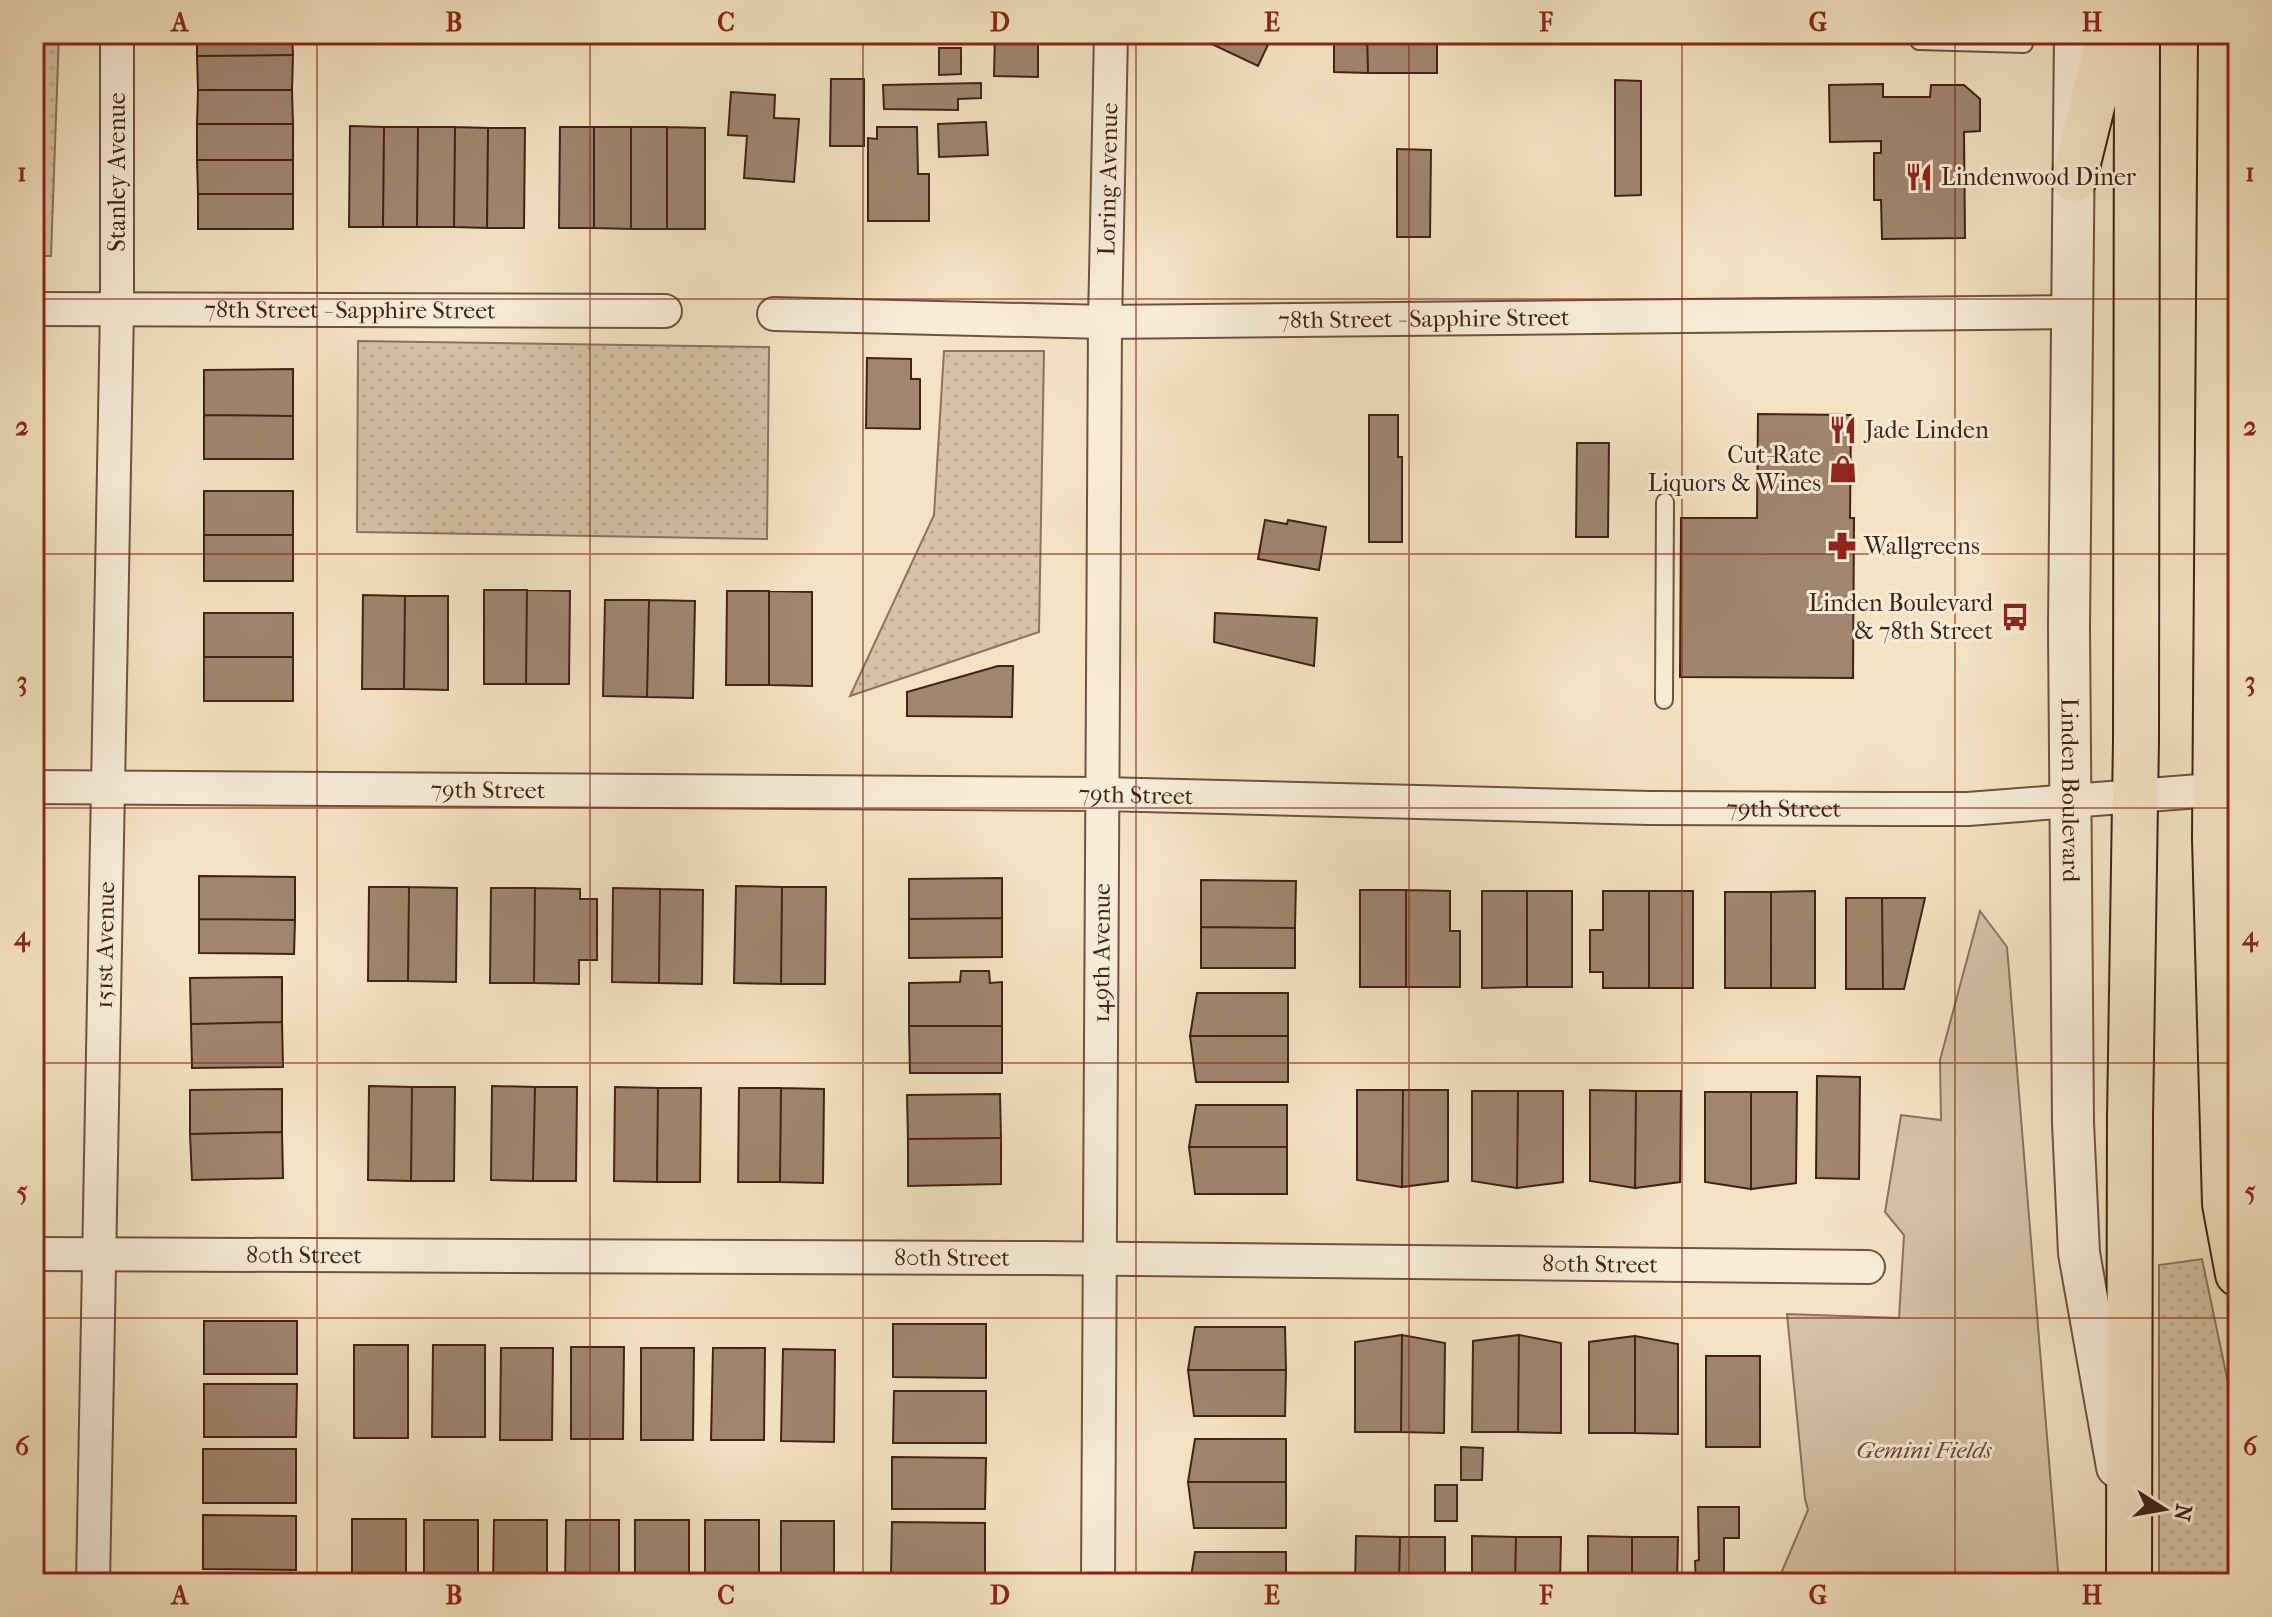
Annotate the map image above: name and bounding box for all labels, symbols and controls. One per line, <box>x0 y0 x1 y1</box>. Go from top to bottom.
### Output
text: A <box>170 7 190 38</box>
text: B <box>446 7 463 38</box>
text: C <box>717 7 735 38</box>
text: D <box>990 7 1010 38</box>
text: E <box>1264 7 1280 38</box>
text: F <box>1538 7 1553 38</box>
text: G <box>1809 7 1827 38</box>
text: H <box>2082 7 2103 38</box>
street label: Stanley Avenue <box>103 92 131 252</box>
street label: Loring Avenue <box>1092 102 1124 256</box>
text: 1 <box>17 157 27 188</box>
text: 1 <box>2245 157 2255 188</box>
restaurant icon: Lindenwood Diner <box>1904 162 1934 192</box>
place label: Lindenwood Diner <box>1941 163 2137 191</box>
street label: 78th Street - Sapphire Street <box>204 296 496 324</box>
street label: 78th Street - Sapphire Street <box>1278 303 1570 334</box>
text: 2 <box>15 411 29 442</box>
text: 2 <box>2243 411 2257 442</box>
restaurant icon: Jade Linden <box>1828 415 1858 445</box>
place label: Jade Linden <box>1863 416 1989 444</box>
place label: Cut-Rate Liquors & Wines <box>1648 441 1821 497</box>
shop icon: Cut-Rate Liquors & Wines <box>1828 454 1858 484</box>
pharmacy icon: Wallgreens <box>1827 531 1857 561</box>
place label: Wallgreens <box>1863 532 1980 560</box>
place label: Linden Boulevard & 78th Street <box>1809 589 1994 645</box>
bus stop icon: Linden Boulevard & 78th Street <box>2000 602 2030 632</box>
text: 3 <box>17 666 27 697</box>
text: 3 <box>2245 666 2255 697</box>
street label: Linden Boulevard <box>2056 698 2085 883</box>
street label: 79th Street <box>431 776 546 804</box>
street label: 79th Street <box>1078 780 1194 810</box>
street label: 79th Street <box>1726 794 1842 823</box>
street label: 151st Avenue <box>90 881 120 1009</box>
street label: 149th Avenue <box>1087 883 1116 1023</box>
text: 4 <box>13 921 31 953</box>
text: 4 <box>2241 921 2259 953</box>
text: 5 <box>16 1176 28 1207</box>
text: 5 <box>2244 1176 2256 1207</box>
street label: 80th Street <box>246 1241 362 1269</box>
street label: 80th Street <box>894 1243 1010 1272</box>
street label: 80th Street <box>1542 1249 1658 1279</box>
text: 6 <box>15 1431 30 1462</box>
text: 6 <box>2243 1431 2258 1462</box>
park label: Gemini Fields <box>1856 1436 1992 1464</box>
north arrow <box>2124 1469 2204 1549</box>
text: N <box>2168 1502 2197 1524</box>
text: A <box>170 1580 190 1611</box>
text: B <box>446 1580 463 1611</box>
text: C <box>717 1580 735 1611</box>
text: D <box>990 1580 1010 1611</box>
text: E <box>1264 1580 1280 1611</box>
text: F <box>1538 1580 1553 1611</box>
text: G <box>1809 1580 1827 1611</box>
text: H <box>2082 1580 2103 1611</box>

